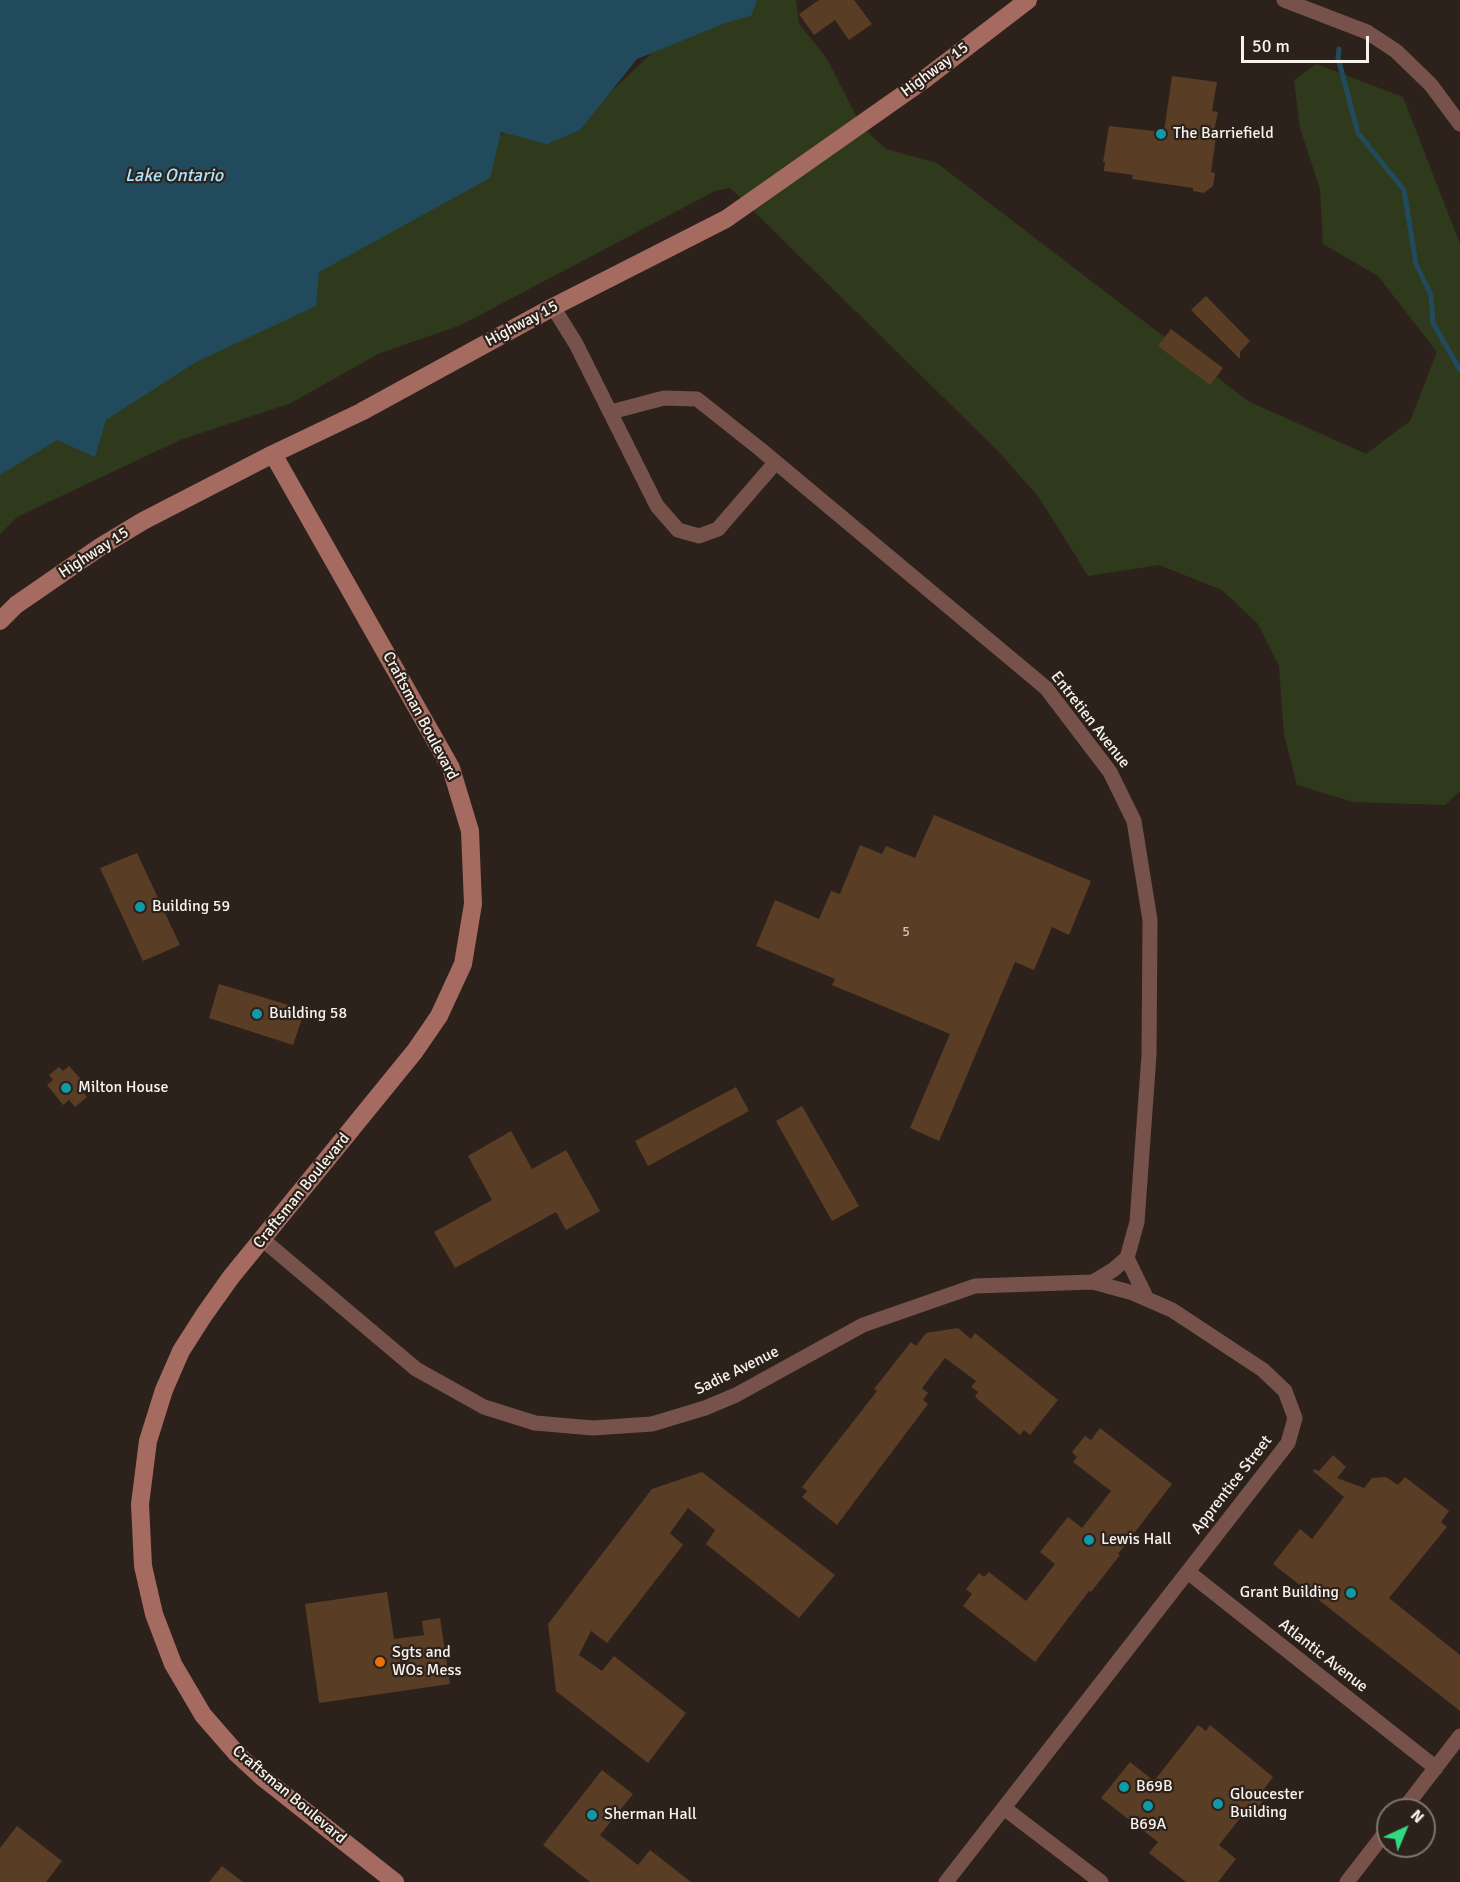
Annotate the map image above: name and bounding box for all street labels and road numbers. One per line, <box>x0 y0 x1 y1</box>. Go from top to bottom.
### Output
street label: Highway 15 <box>897 38 973 102</box>
street label: Highway 15 <box>482 297 562 351</box>
street label: Highway 15 <box>55 523 133 583</box>
street label: Craftsman Boulevard <box>378 648 462 784</box>
street label: Entretien Avenue <box>1046 668 1134 772</box>
street label: Craftsman Boulevard <box>250 1129 354 1253</box>
street label: Sadie Avenue <box>692 1342 782 1400</box>
street label: Apprentice Street <box>1188 1432 1276 1538</box>
street label: Atlantic Avenue <box>1275 1615 1371 1697</box>
street label: Craftsman Boulevard <box>228 1742 350 1848</box>

